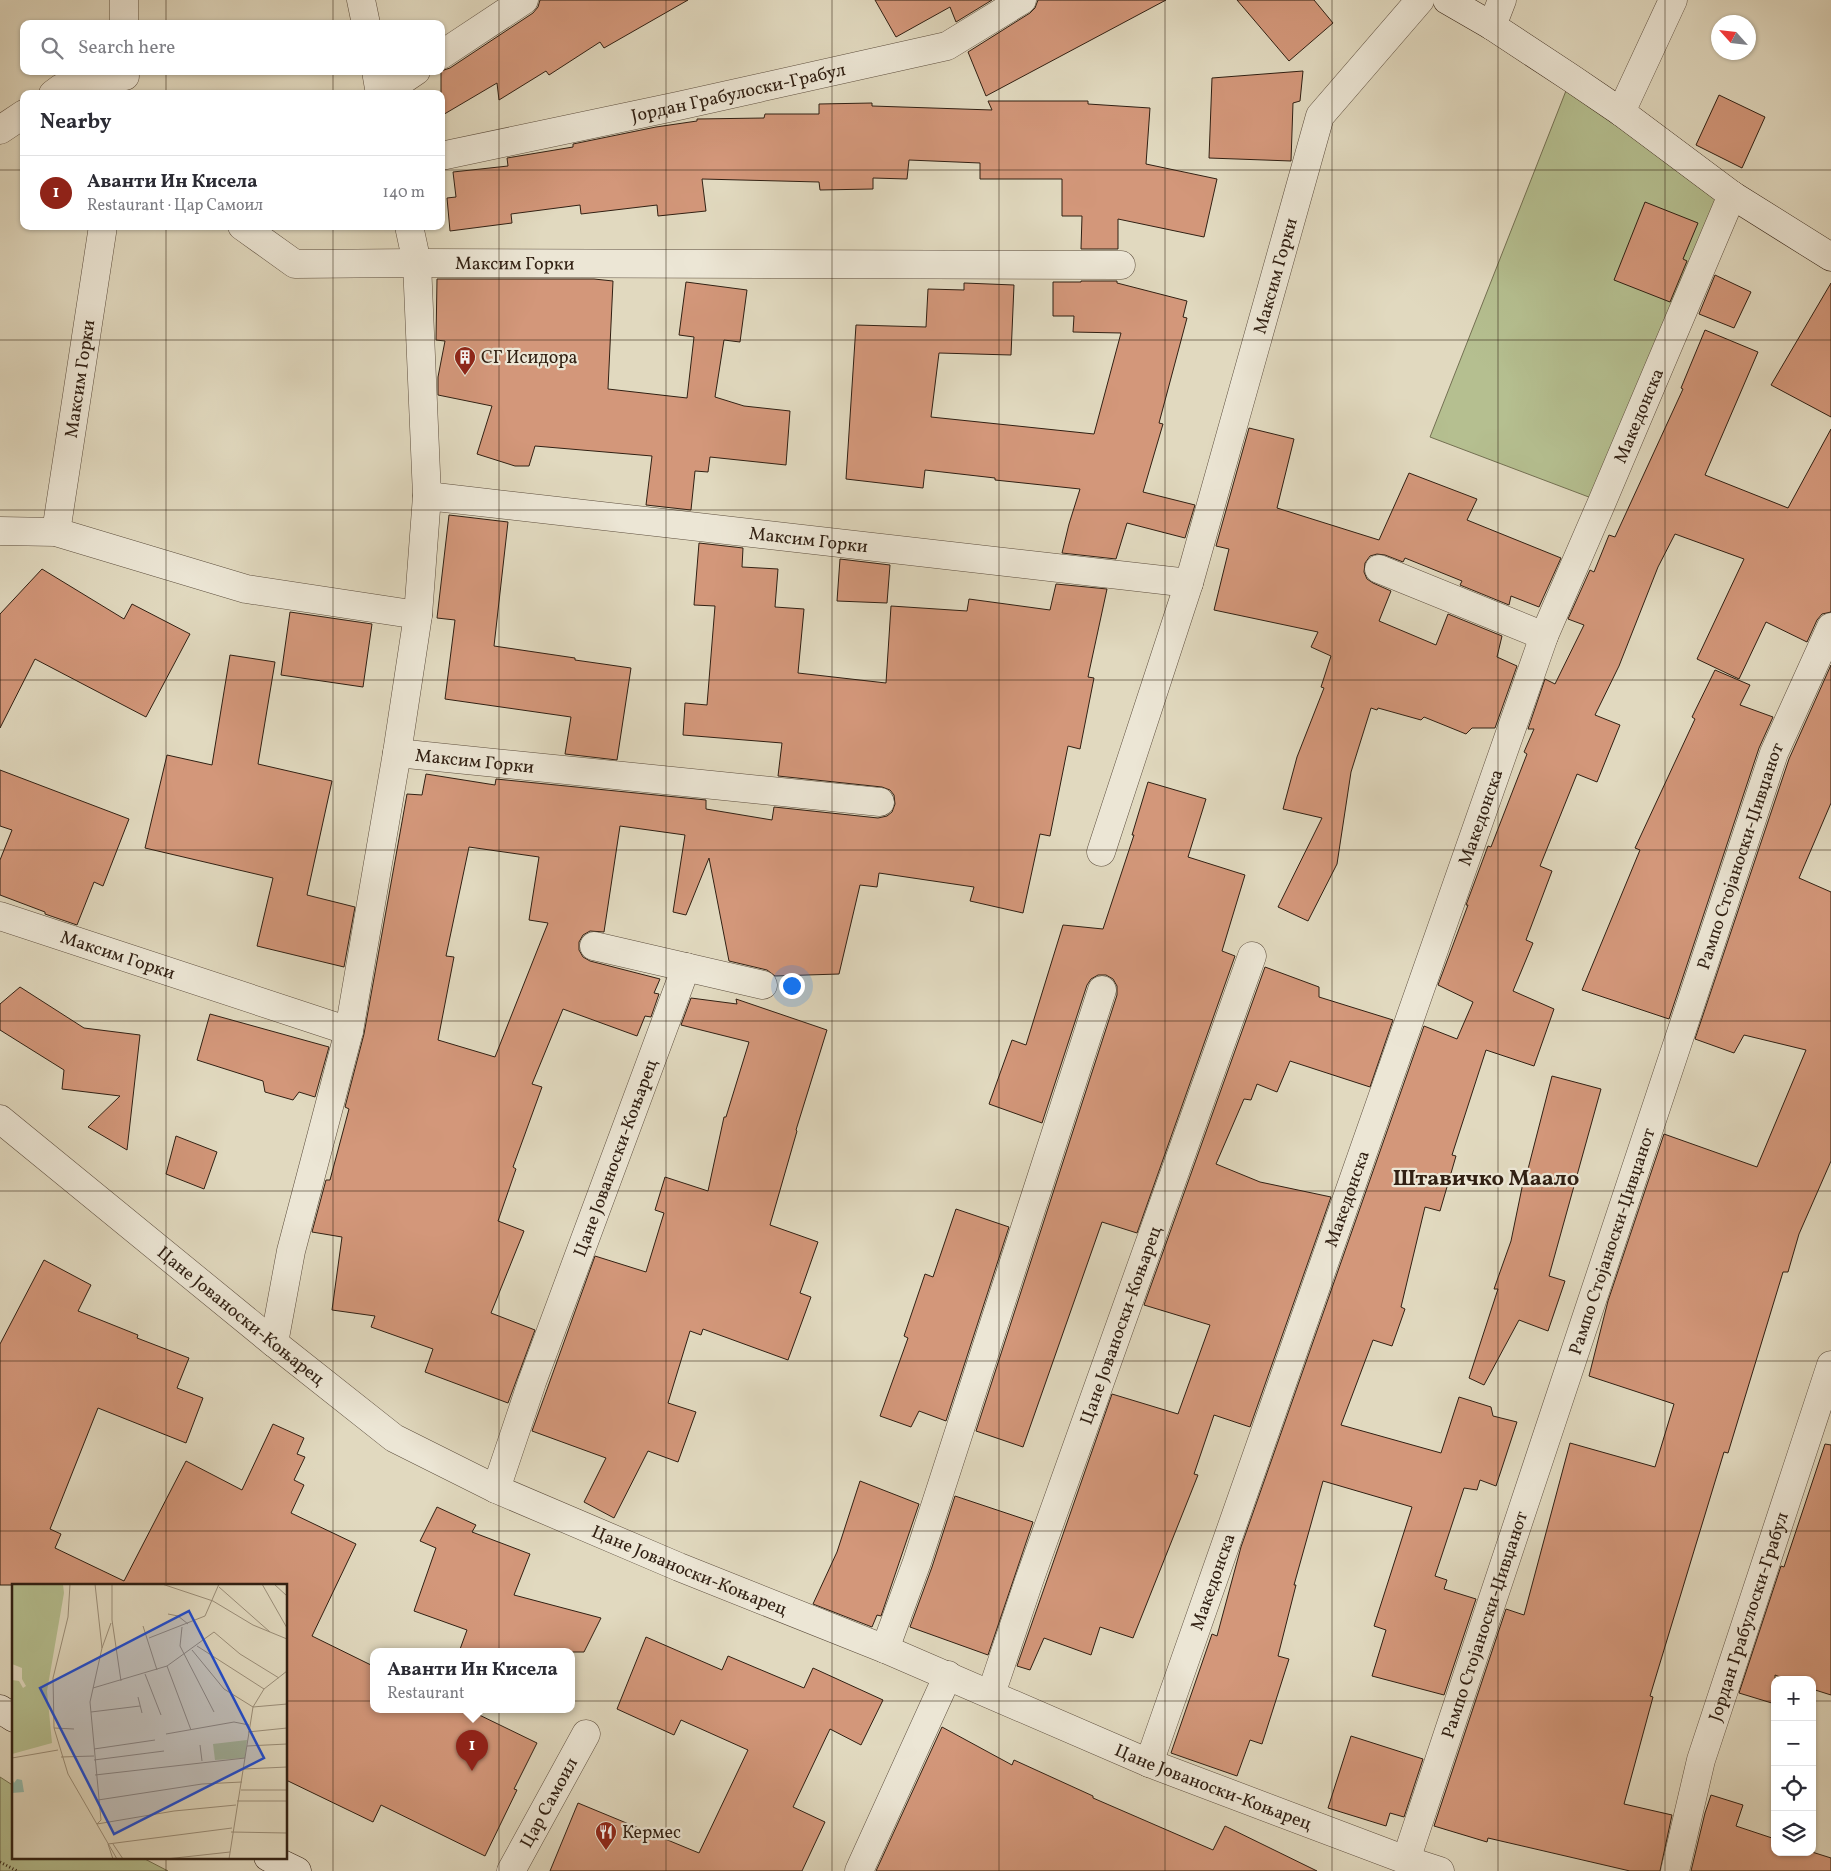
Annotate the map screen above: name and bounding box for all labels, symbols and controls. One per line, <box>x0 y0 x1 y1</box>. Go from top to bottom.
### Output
north arrow <box>1711 15 1756 60</box>
search box <box>20 20 445 75</box>
icon: search <box>38 34 66 62</box>
text: Search here <box>78 35 175 61</box>
street label: Јордан Грабулоски-Грабул <box>629 58 848 130</box>
text: Nearby <box>40 108 111 137</box>
text: Аванти Ин Кисела <box>87 169 258 195</box>
text: 1 <box>53 182 59 204</box>
text: 140 m <box>383 182 425 204</box>
text: Restaurant · Цар Самоил <box>87 195 263 217</box>
street label: Максим Горки <box>1248 215 1305 337</box>
street label: Максим Горки <box>455 252 575 277</box>
street label: Максим Горки <box>60 318 102 440</box>
building icon: СГ Исидора <box>453 345 477 376</box>
place label: СГ Исидора <box>481 346 578 371</box>
street label: Македонска <box>1609 365 1671 468</box>
street label: Максим Горки <box>748 522 869 560</box>
street label: Рампо Стојаноски-Џивџанот <box>1692 739 1791 973</box>
street label: Максим Горки <box>414 744 535 781</box>
street label: Македонска <box>1453 766 1510 870</box>
street label: Максим Горки <box>57 926 178 987</box>
your location <box>779 973 805 999</box>
street label: Цане Јованоски-Коњарец <box>568 1056 665 1261</box>
street label: Рампо Стојаноски-Џивџанот <box>1564 1125 1662 1359</box>
street label: Македонска <box>1320 1147 1377 1251</box>
district label: Штавичко Маало <box>1393 1164 1579 1195</box>
street label: Цане Јованоски-Коњарец <box>1075 1223 1169 1428</box>
street label: Цане Јованоски-Коњарец <box>151 1241 329 1392</box>
street label: Рампо Стојаноски-Џивџанот <box>1436 1508 1535 1742</box>
street label: Јордан Грабулоски-Грабул <box>1704 1509 1796 1725</box>
street label: Цане Јованоски-Коњарец <box>587 1520 791 1623</box>
street label: Македонска <box>1185 1530 1242 1634</box>
inset map <box>12 1584 288 1858</box>
popup <box>370 1648 575 1713</box>
text: Аванти Ин Кисела <box>387 1657 558 1683</box>
map controls <box>1771 1676 1816 1856</box>
button: + <box>1771 1676 1816 1721</box>
text: Restaurant <box>387 1683 465 1705</box>
button: − <box>1771 1721 1816 1766</box>
pin: 1 <box>456 1730 488 1771</box>
street label: Цане Јованоски-Коњарец <box>1110 1739 1315 1837</box>
street label: Цар Самоил <box>515 1753 585 1853</box>
button: locate <box>1771 1766 1816 1811</box>
button: layers <box>1771 1811 1816 1856</box>
restaurant icon: Кермес <box>594 1820 618 1851</box>
place label: Кермес <box>622 1821 681 1846</box>

